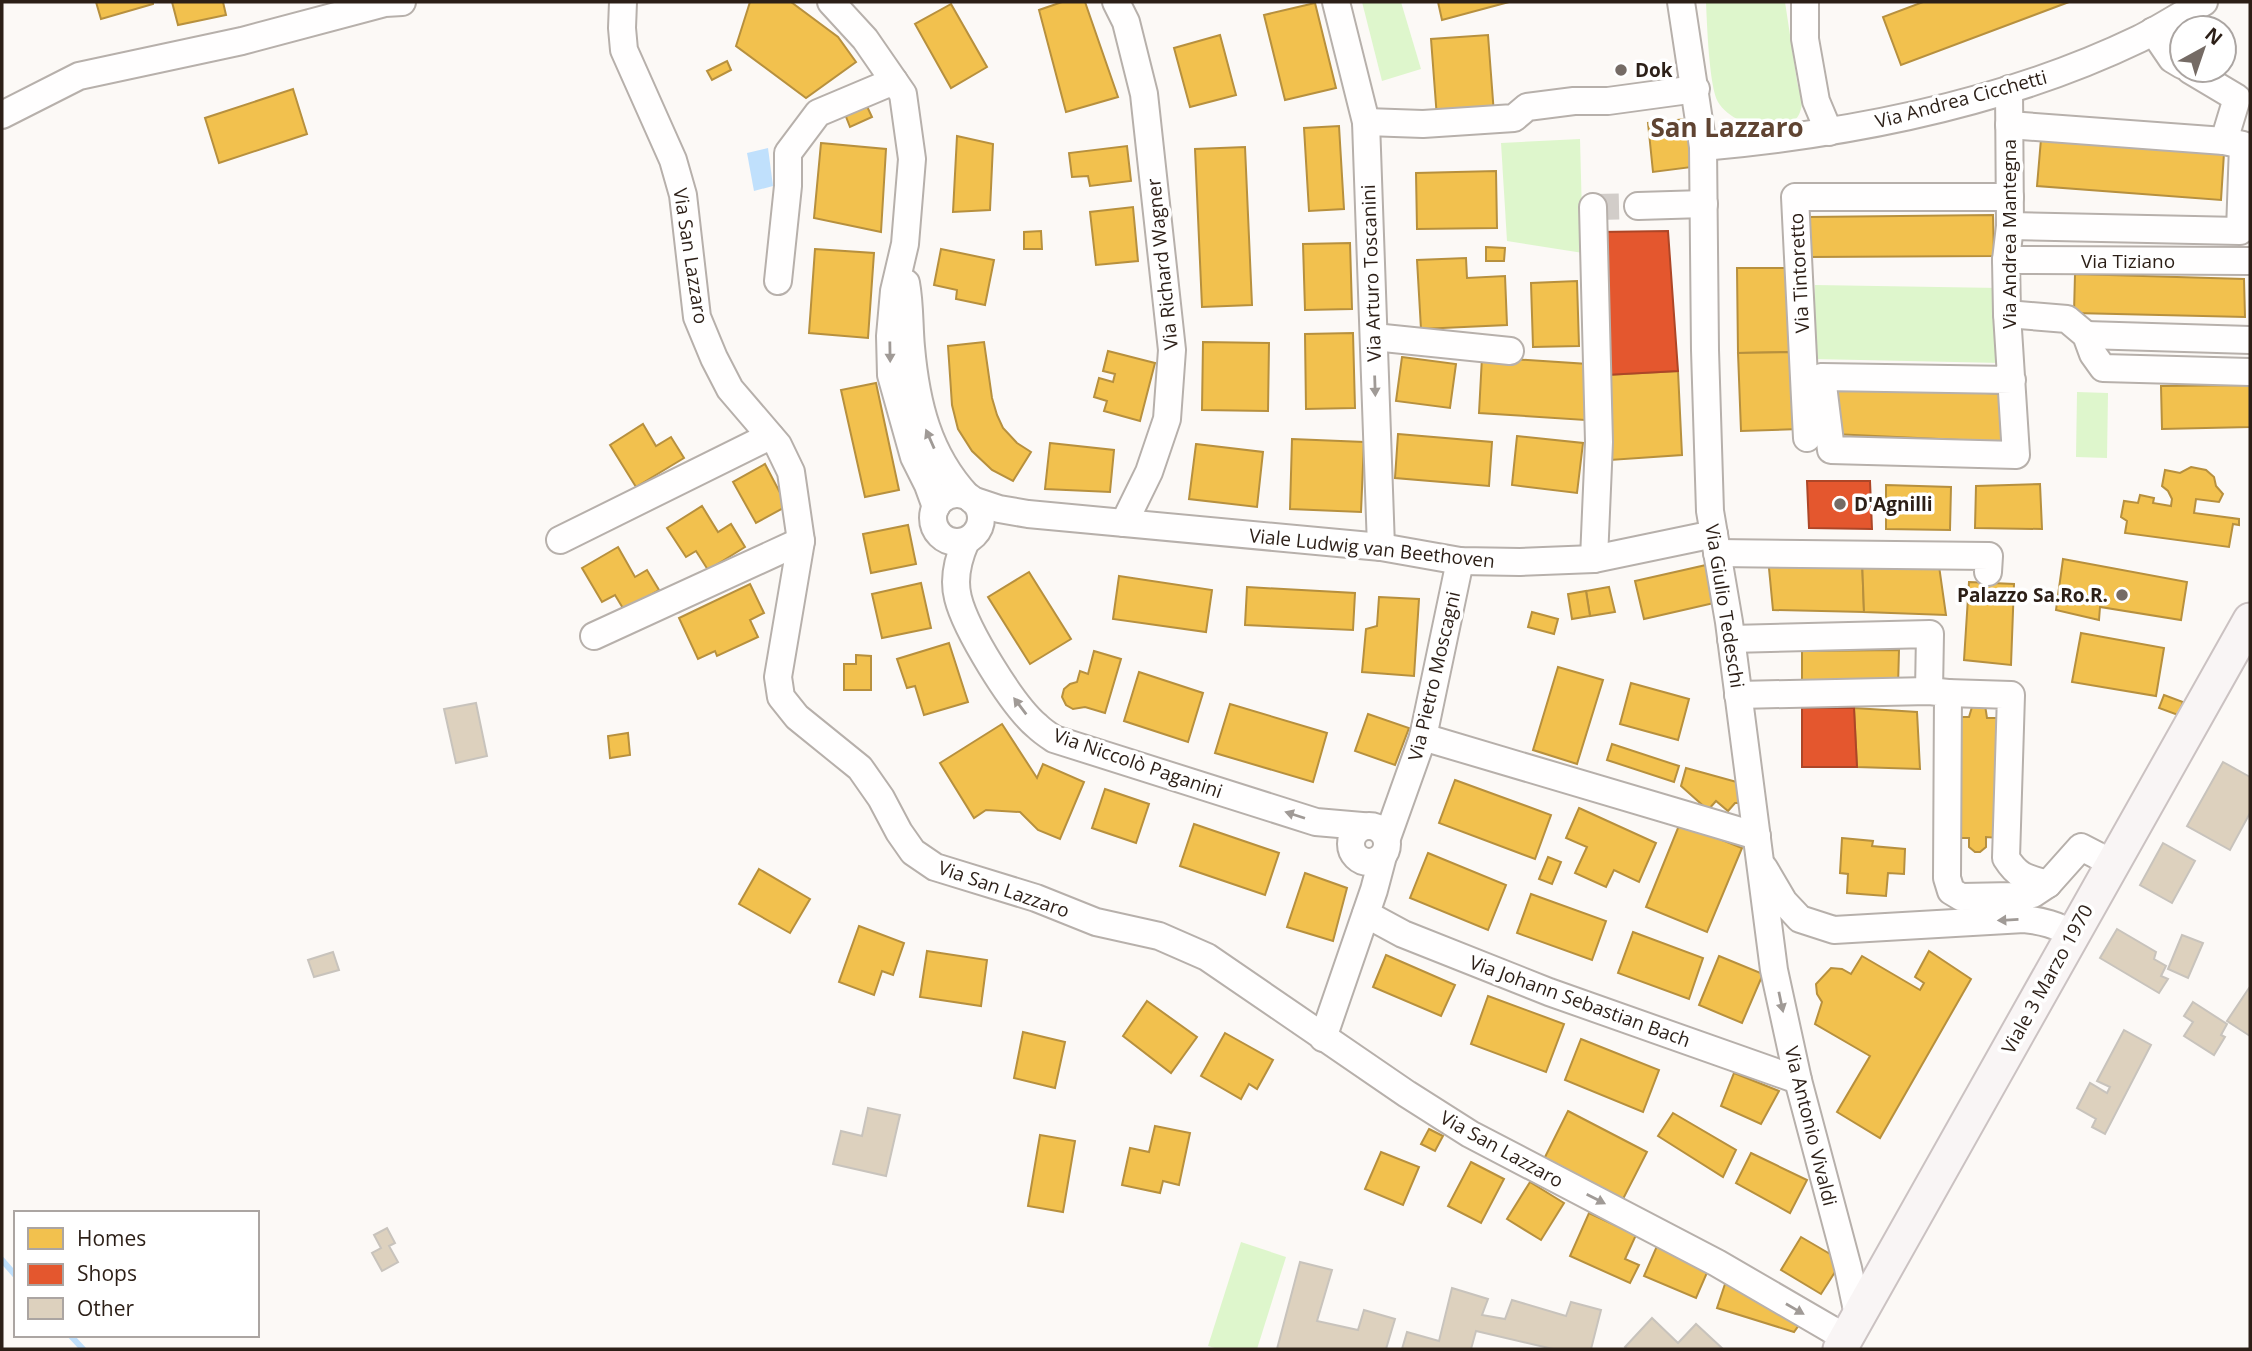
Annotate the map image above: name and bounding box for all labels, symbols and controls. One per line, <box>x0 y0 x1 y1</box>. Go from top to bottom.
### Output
north arrow <box>2168 14 2238 84</box>
text: N <box>2200 21 2228 51</box>
place label: Dok <box>1635 57 1673 83</box>
marker: Dok <box>1613 62 1629 78</box>
street label: Via Andrea Cicchetti <box>1872 64 2050 134</box>
district label: San Lazzaro <box>1650 109 1804 145</box>
street label: Via Andrea Mantegna <box>1996 139 2022 329</box>
street label: Via Richard Wagner <box>1140 177 1184 351</box>
street label: Via Arturo Toscanini <box>1355 184 1387 362</box>
street label: Via San Lazzaro <box>667 186 715 326</box>
street label: Via Tintoretto <box>1783 212 1815 334</box>
street label: Via Tiziano <box>2081 248 2175 274</box>
one-way arrow <box>884 341 896 363</box>
one-way arrow <box>1370 375 1381 397</box>
one-way arrow <box>924 429 936 449</box>
place label: D'Agnilli <box>1854 491 1933 517</box>
marker: D'Agnilli <box>1832 496 1848 512</box>
street label: Viale Ludwig van Beethoven <box>1248 522 1496 574</box>
street label: Via Giulio Tedeschi <box>1699 522 1751 690</box>
place label: Palazzo Sa.Ro.R. <box>1957 582 2108 608</box>
marker: Palazzo Sa.Ro.R. <box>2114 587 2130 603</box>
street label: Via Pietro Moscagni <box>1402 589 1466 763</box>
one-way arrow <box>1013 697 1027 715</box>
street label: Via Niccolò Paganini <box>1050 722 1226 804</box>
one-way arrow <box>1285 810 1306 820</box>
street label: Via San Lazzaro <box>935 854 1073 924</box>
street label: Viale 3 Marzo 1970 <box>1995 900 2099 1058</box>
one-way arrow <box>1997 915 2019 926</box>
street label: Via Johann Sebastian Bach <box>1466 949 1694 1053</box>
one-way arrow <box>1775 991 1786 1013</box>
street label: Via Antonio Vivaldi <box>1779 1043 1843 1209</box>
street label: Via San Lazzaro <box>1436 1104 1568 1194</box>
one-way arrow <box>1586 1194 1606 1205</box>
legend <box>14 1211 259 1337</box>
text: Homes <box>77 1224 146 1252</box>
text: Shops <box>77 1259 137 1287</box>
text: Other <box>77 1294 134 1322</box>
one-way arrow <box>1786 1302 1805 1315</box>

